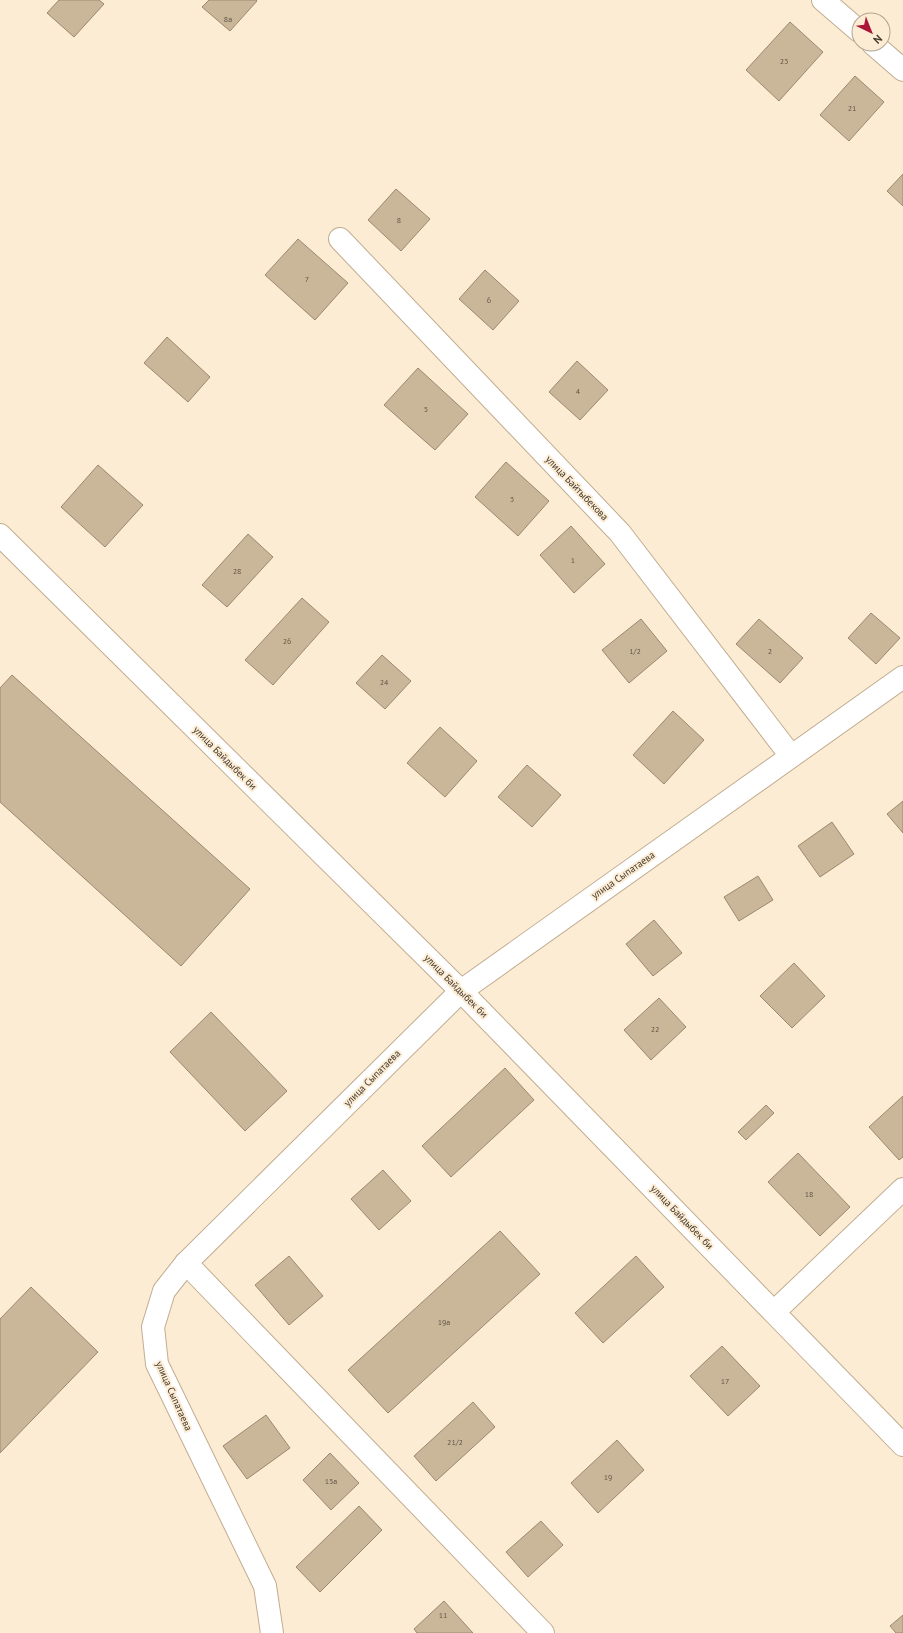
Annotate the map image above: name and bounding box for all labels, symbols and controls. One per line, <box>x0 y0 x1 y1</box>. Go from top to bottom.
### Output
north arrow <box>851 12 891 52</box>
house number: 8а <box>224 14 232 24</box>
text: N <box>870 32 885 47</box>
house number: 23 <box>780 56 788 66</box>
house number: 21 <box>848 103 856 113</box>
house number: 8 <box>397 215 401 225</box>
house number: 7 <box>305 274 309 284</box>
house number: 6 <box>487 295 491 305</box>
house number: 4 <box>576 386 581 396</box>
house number: 5 <box>424 404 428 414</box>
street label: улица Байтыбекова <box>543 453 611 523</box>
house number: 3 <box>510 494 514 504</box>
house number: 1 <box>571 555 575 565</box>
house number: 28 <box>233 566 241 576</box>
house number: 26 <box>283 636 291 646</box>
house number: 1/2 <box>629 646 641 656</box>
house number: 2 <box>768 646 772 656</box>
house number: 24 <box>380 677 389 687</box>
street label: улица Байдыбек би <box>190 723 260 793</box>
street label: улица Сыпатаева <box>589 848 657 902</box>
street label: улица Байдыбек би <box>421 951 491 1021</box>
house number: 22 <box>651 1024 659 1034</box>
street label: улица Сыпатаева <box>341 1047 403 1109</box>
street label: улица Байдыбек би <box>648 1182 716 1252</box>
house number: 18 <box>805 1189 813 1199</box>
house number: 19а <box>438 1317 450 1327</box>
street label: улица Сыпатаева <box>153 1359 195 1433</box>
house number: 17 <box>721 1376 729 1386</box>
house number: 21/2 <box>447 1437 463 1447</box>
house number: 19 <box>604 1472 612 1482</box>
house number: 15а <box>325 1476 337 1486</box>
house number: 11 <box>439 1610 447 1620</box>

